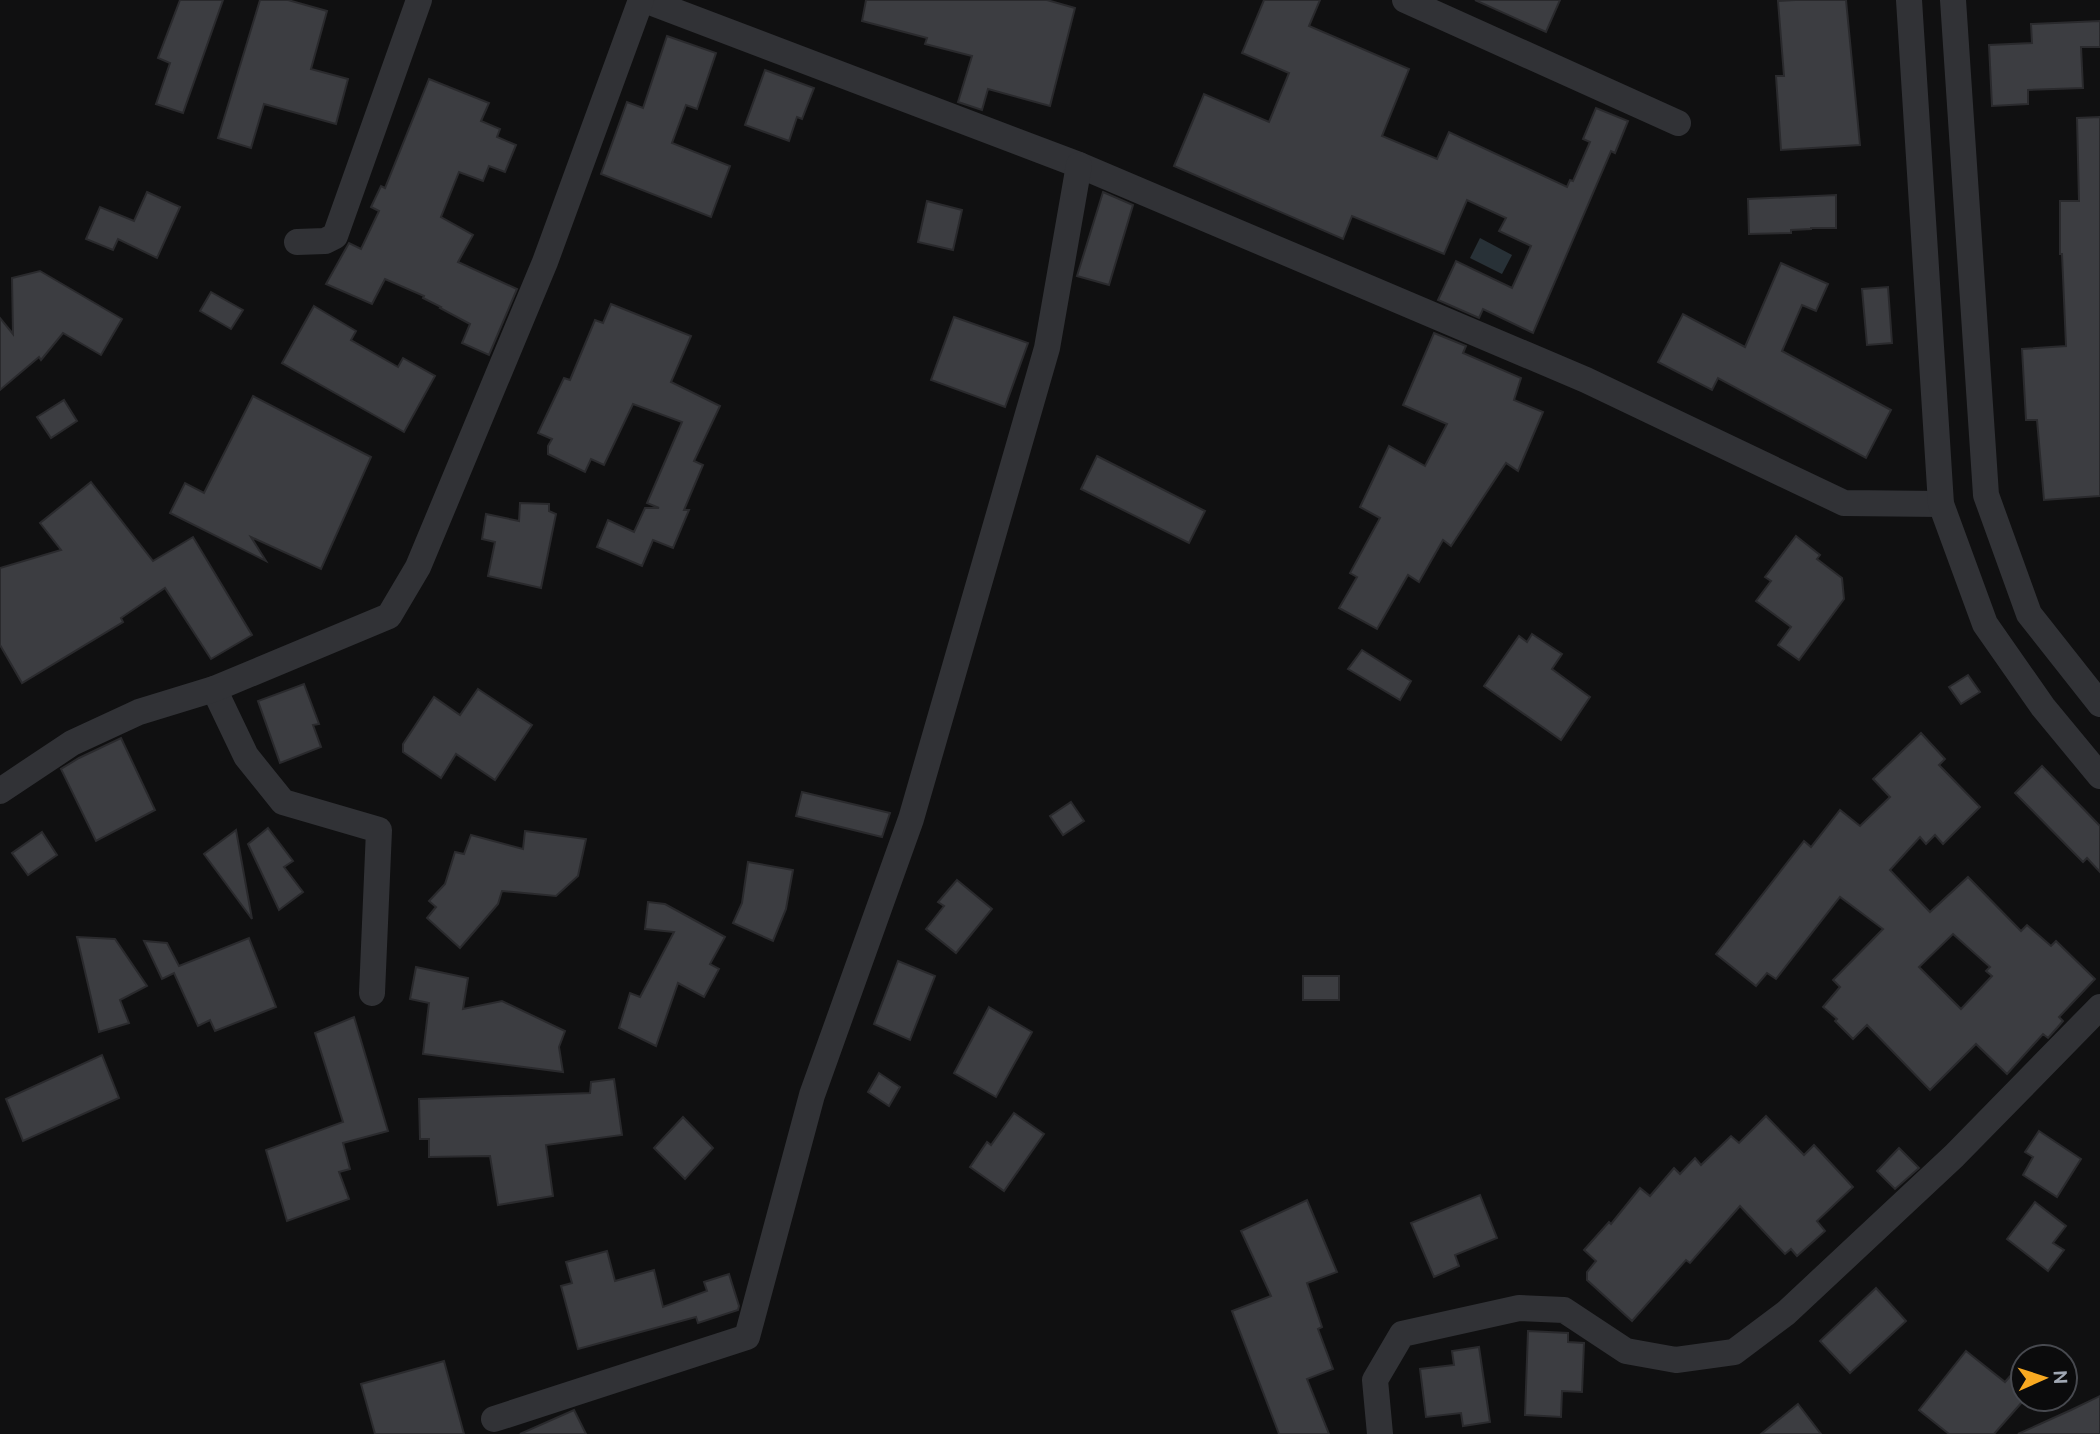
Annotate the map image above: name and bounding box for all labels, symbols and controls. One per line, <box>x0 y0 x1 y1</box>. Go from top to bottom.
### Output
north arrow <box>2009 1343 2079 1413</box>
text: N <box>2050 1369 2072 1385</box>

